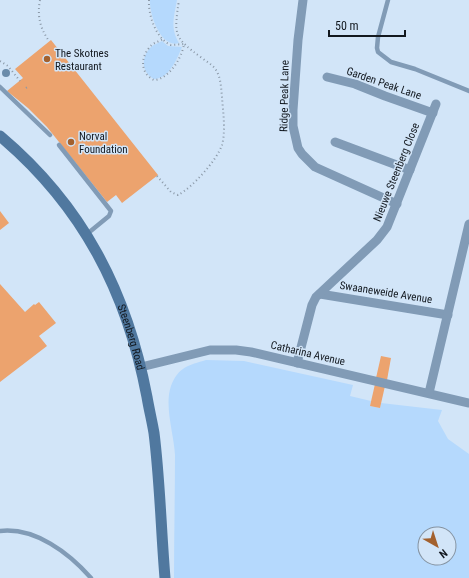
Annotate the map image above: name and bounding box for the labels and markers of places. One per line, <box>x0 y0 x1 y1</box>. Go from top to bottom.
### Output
place label: The Skotnes Restaurant <box>55 47 109 73</box>
marker: The Skotnes Restaurant <box>42 54 52 64</box>
place label: Norval Foundation <box>79 130 128 156</box>
marker: Norval Foundation <box>66 137 76 147</box>

